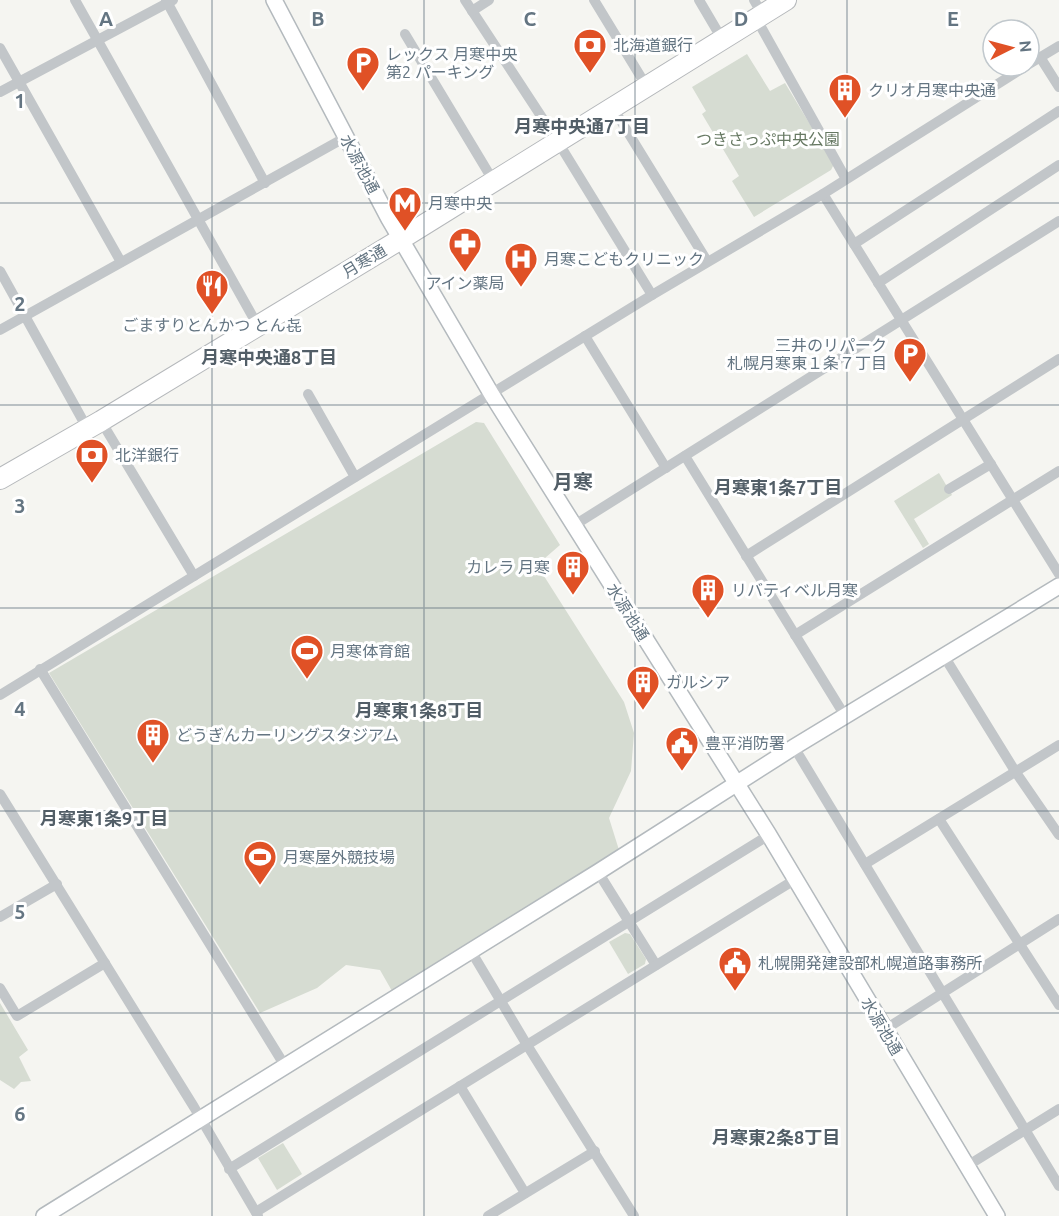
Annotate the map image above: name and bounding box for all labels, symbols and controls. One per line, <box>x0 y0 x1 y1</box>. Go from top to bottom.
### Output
text: A <box>99 7 113 30</box>
text: B <box>311 7 325 30</box>
text: C <box>524 7 537 30</box>
text: D <box>734 7 748 30</box>
text: E <box>947 7 959 30</box>
north arrow <box>981 18 1041 78</box>
bank icon: 北海道銀行 <box>572 27 608 74</box>
place label: 北海道銀行 <box>613 36 693 54</box>
text: N <box>1016 40 1035 53</box>
parking icon: レックス 月寒中央 第2 パーキング <box>345 45 381 92</box>
place label: レックス 月寒中央 第2 パーキング <box>386 45 517 81</box>
building icon: クリオ月寒中央通 <box>827 72 863 119</box>
place label: クリオ月寒中央通 <box>868 81 996 99</box>
text: 1 <box>14 89 26 112</box>
district label: 月寒中央通7丁目 <box>514 116 650 136</box>
park label: つきさっぷ中央公園 <box>696 130 840 148</box>
street label: 水源池通 <box>337 132 383 196</box>
metro station icon: 月寒中央 <box>387 185 423 232</box>
place label: 月寒中央 <box>428 194 492 212</box>
pharmacy icon: アイン薬局 <box>447 226 483 273</box>
street label: 月寒通 <box>339 241 389 281</box>
hospital icon: 月寒こどもクリニック <box>503 241 539 288</box>
place label: 月寒こどもクリニック <box>544 250 704 268</box>
restaurant icon: ごますりとんかつ とん㐂 <box>194 268 230 315</box>
place label: アイン薬局 <box>425 274 505 292</box>
text: 2 <box>14 292 26 315</box>
place label: ごますりとんかつ とん㐂 <box>122 316 302 334</box>
place label: 三井のリパーク 札幌月寒東１条７丁目 <box>727 336 887 372</box>
parking icon: 三井のリパーク 札幌月寒東１条７丁目 <box>892 336 928 383</box>
district label: 月寒中央通8丁目 <box>201 347 337 367</box>
bank icon: 北洋銀行 <box>74 437 110 484</box>
place label: 北洋銀行 <box>115 446 179 464</box>
district label: 月寒 <box>553 470 593 493</box>
district label: 月寒東1条7丁目 <box>714 477 842 497</box>
text: 3 <box>14 494 26 517</box>
building icon: カレラ 月寒 <box>555 549 591 596</box>
place label: カレラ 月寒 <box>466 558 550 576</box>
building icon: リバティベル月寒 <box>690 572 726 619</box>
street label: 水源池通 <box>603 580 653 644</box>
place label: リバティベル月寒 <box>731 581 858 599</box>
sports icon: 月寒体育館 <box>289 633 325 680</box>
place label: 月寒体育館 <box>330 642 410 660</box>
building icon: ガルシア <box>625 664 661 711</box>
place label: ガルシア <box>666 673 730 691</box>
text: 4 <box>14 697 26 720</box>
district label: 月寒東1条8丁目 <box>355 700 483 720</box>
building icon: どうぎんカーリングスタジアム <box>135 717 171 764</box>
public building icon: 豊平消防署 <box>664 725 700 772</box>
place label: どうぎんカーリングスタジアム <box>176 726 399 744</box>
place label: 豊平消防署 <box>705 734 785 752</box>
district label: 月寒東1条9丁目 <box>40 808 168 828</box>
sports icon: 月寒屋外競技場 <box>242 839 278 886</box>
place label: 月寒屋外競技場 <box>283 848 395 866</box>
text: 5 <box>14 900 26 923</box>
public building icon: 札幌開発建設部札幌道路事務所 <box>717 945 753 992</box>
place label: 札幌開発建設部札幌道路事務所 <box>758 954 982 972</box>
street label: 水源池通 <box>858 994 906 1058</box>
text: 6 <box>14 1102 26 1125</box>
district label: 月寒東2条8丁目 <box>712 1127 840 1147</box>

